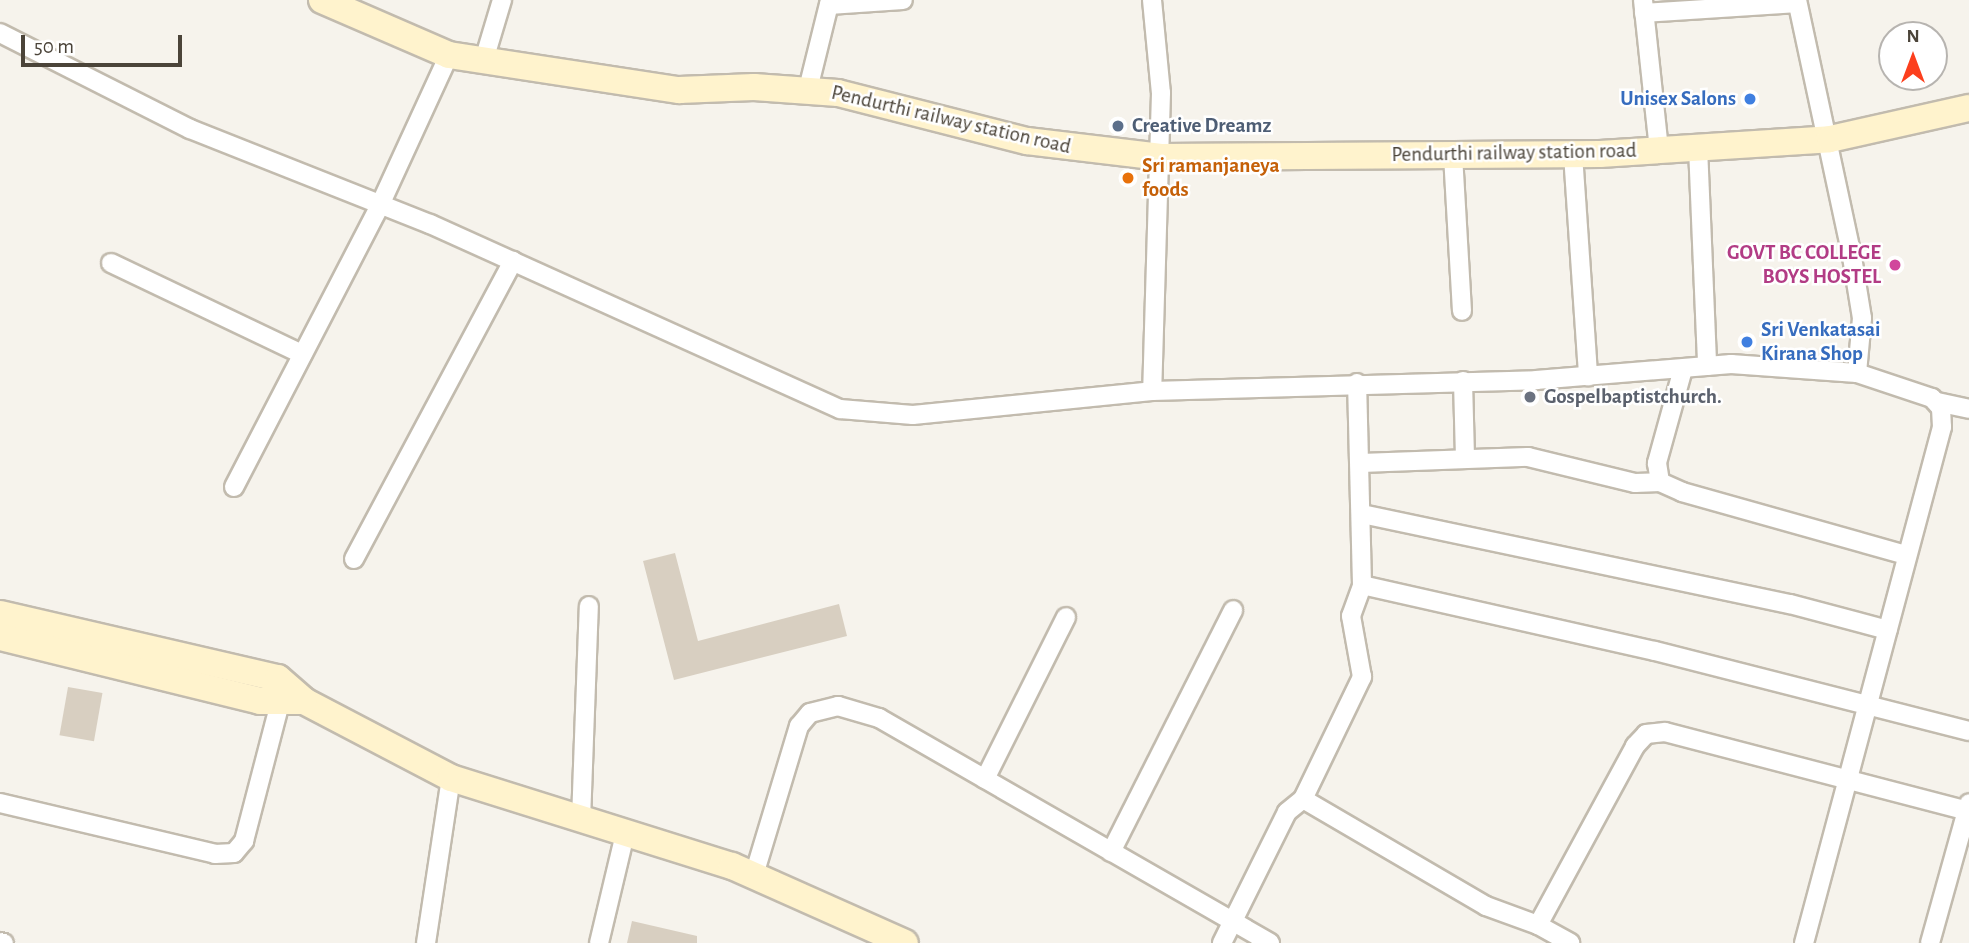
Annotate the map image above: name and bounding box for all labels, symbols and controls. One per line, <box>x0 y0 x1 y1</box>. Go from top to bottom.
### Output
scale bar <box>24 21 186 65</box>
north arrow <box>1878 21 1948 91</box>
text: N <box>1906 27 1920 46</box>
text: 50 m <box>34 36 74 57</box>
street label: Pendurthi railway station road <box>829 80 1073 160</box>
place label: Unisex Salons <box>1620 86 1736 112</box>
marker: Unisex Salons <box>1742 91 1758 107</box>
place label: Creative Dreamz <box>1132 113 1271 139</box>
marker: Creative Dreamz <box>1110 118 1126 134</box>
street label: Pendurthi railway station road <box>1391 138 1637 168</box>
place label: Sri ramanjaneya foods <box>1142 153 1280 203</box>
marker: Sri ramanjaneya foods <box>1120 170 1136 186</box>
place label: GOVT BC COLLEGE BOYS HOSTEL <box>1727 240 1881 290</box>
marker: GOVT BC COLLEGE BOYS HOSTEL <box>1887 257 1903 273</box>
place label: Sri Venkatasai Kirana Shop <box>1761 317 1881 367</box>
marker: Sri Venkatasai Kirana Shop <box>1739 334 1755 350</box>
place label: Gospelbaptistchurch. <box>1544 384 1722 410</box>
marker: Gospelbaptistchurch. <box>1522 389 1538 405</box>

